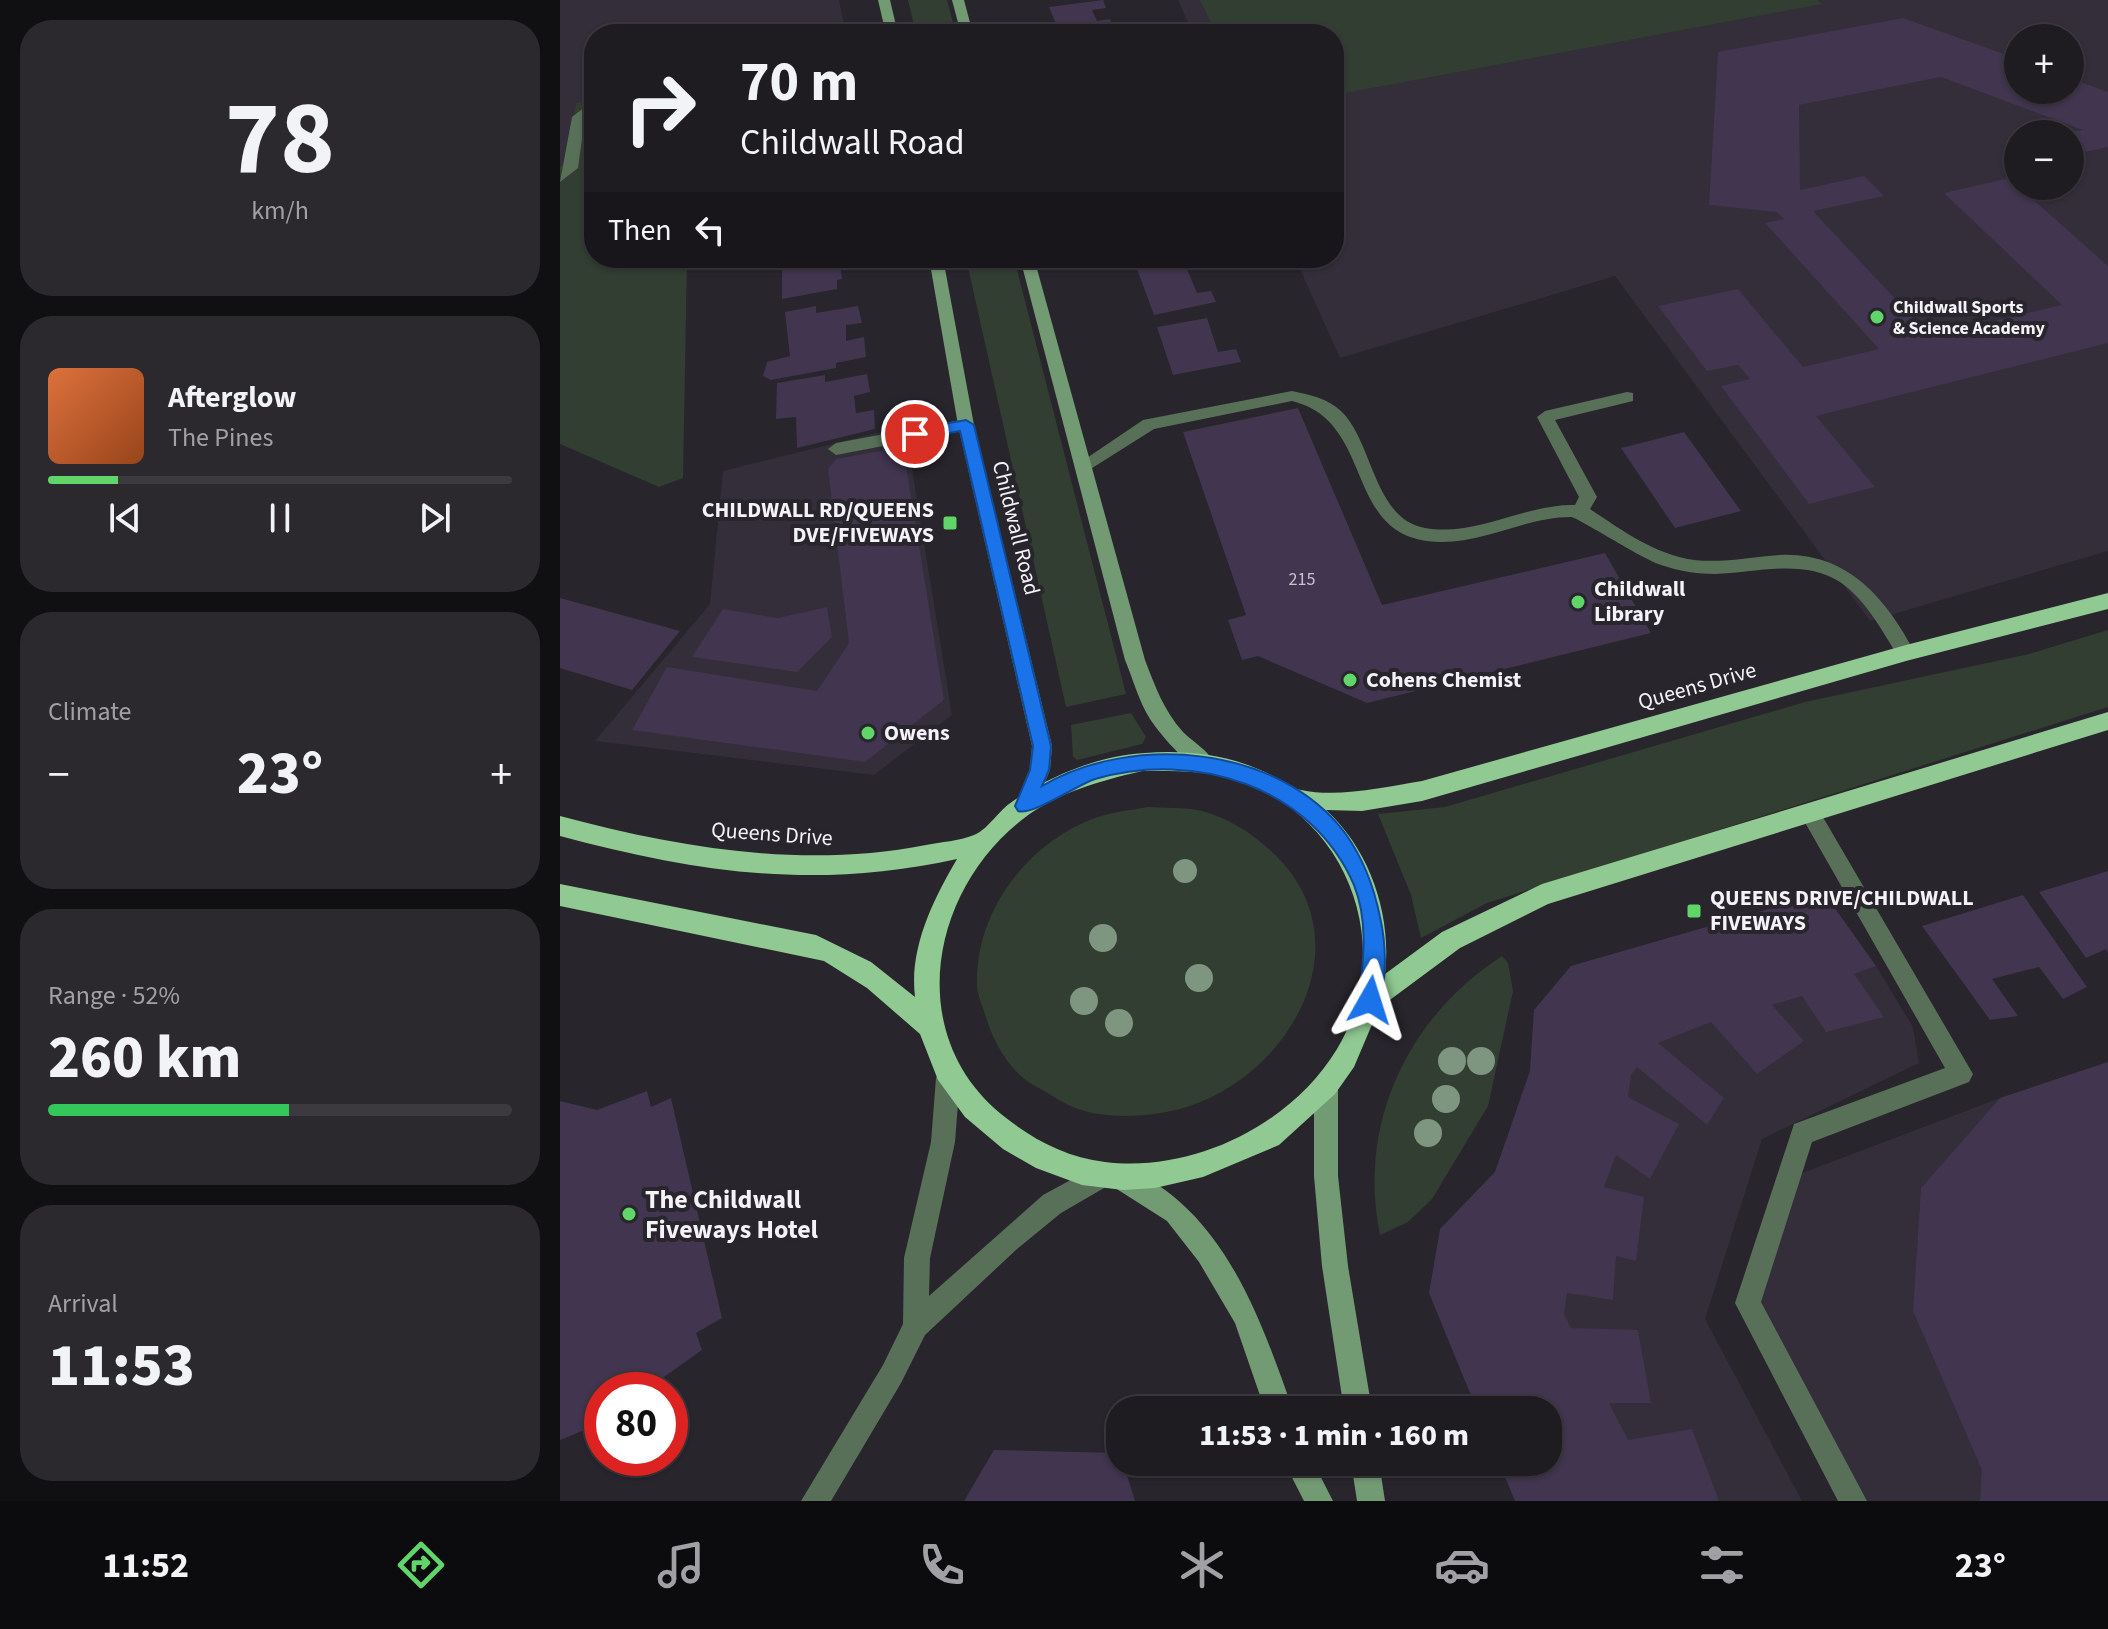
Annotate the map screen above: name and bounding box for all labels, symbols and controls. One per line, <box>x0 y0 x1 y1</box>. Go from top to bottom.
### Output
map controls <box>2004 24 2084 200</box>
button: + <box>2004 24 2084 104</box>
text: 70 m <box>740 43 858 122</box>
icon: right <box>608 56 712 160</box>
text: 78 <box>225 66 335 214</box>
text: Childwall Road <box>740 117 965 168</box>
button: − <box>2004 120 2084 200</box>
text: km/h <box>251 192 309 229</box>
icon: left <box>688 208 732 252</box>
text: Then <box>608 209 672 252</box>
place label: Childwall Sports & Science Academy <box>1893 295 2046 341</box>
marker: Childwall Sports & Science Academy <box>1868 308 1886 326</box>
text: Afterglow <box>168 376 296 419</box>
pin <box>881 400 949 468</box>
icon: arrive <box>893 412 937 456</box>
text: The Pines <box>168 419 273 456</box>
street label: Childwall Road <box>984 458 1048 598</box>
place label: CHILDWALL RD/QUEENS DVE/FIVEWAYS <box>702 494 934 551</box>
icon: previous <box>103 496 147 540</box>
icon: pause <box>258 496 302 540</box>
icon: next <box>413 496 457 540</box>
marker: CHILDWALL RD/QUEENS DVE/FIVEWAYS <box>941 514 959 532</box>
house number: 215 <box>1289 567 1315 592</box>
place label: Childwall Library <box>1594 573 1686 630</box>
marker: Childwall Library <box>1569 593 1587 611</box>
street label: Queens Drive <box>1634 654 1760 718</box>
place label: Cohens Chemist <box>1366 664 1522 696</box>
marker: Cohens Chemist <box>1341 671 1359 689</box>
text: Climate <box>48 693 132 730</box>
place label: Owens <box>884 717 950 749</box>
marker: Owens <box>859 724 877 742</box>
text: 23° <box>237 732 323 817</box>
text: − <box>48 744 70 807</box>
text: + <box>490 744 512 807</box>
street label: Queens Drive <box>710 814 834 854</box>
place label: QUEENS DRIVE/CHILDWALL FIVEWAYS <box>1710 882 1974 939</box>
marker: QUEENS DRIVE/CHILDWALL FIVEWAYS <box>1685 902 1703 920</box>
position arrow <box>1328 958 1412 1042</box>
text: Range · 52% <box>48 977 180 1014</box>
text: 260 km <box>48 1016 241 1101</box>
place label: The Childwall Fiveways Hotel <box>645 1181 819 1248</box>
marker: The Childwall Fiveways Hotel <box>620 1205 638 1223</box>
text: Arrival <box>48 1285 118 1322</box>
text: 11:53 <box>48 1324 195 1409</box>
speed limit sign: 80 <box>584 1372 688 1476</box>
text: 11:53 · 1 min · 160 m <box>1199 1414 1469 1457</box>
icon: directions <box>393 1537 449 1593</box>
icon: music <box>653 1537 709 1593</box>
icon: phone <box>914 1537 970 1593</box>
icon: climate <box>1174 1537 1230 1593</box>
icon: car <box>1434 1537 1490 1593</box>
icon: filters <box>1694 1537 1750 1593</box>
text: 11:52 <box>102 1540 189 1591</box>
text: 23° <box>1955 1540 2006 1591</box>

